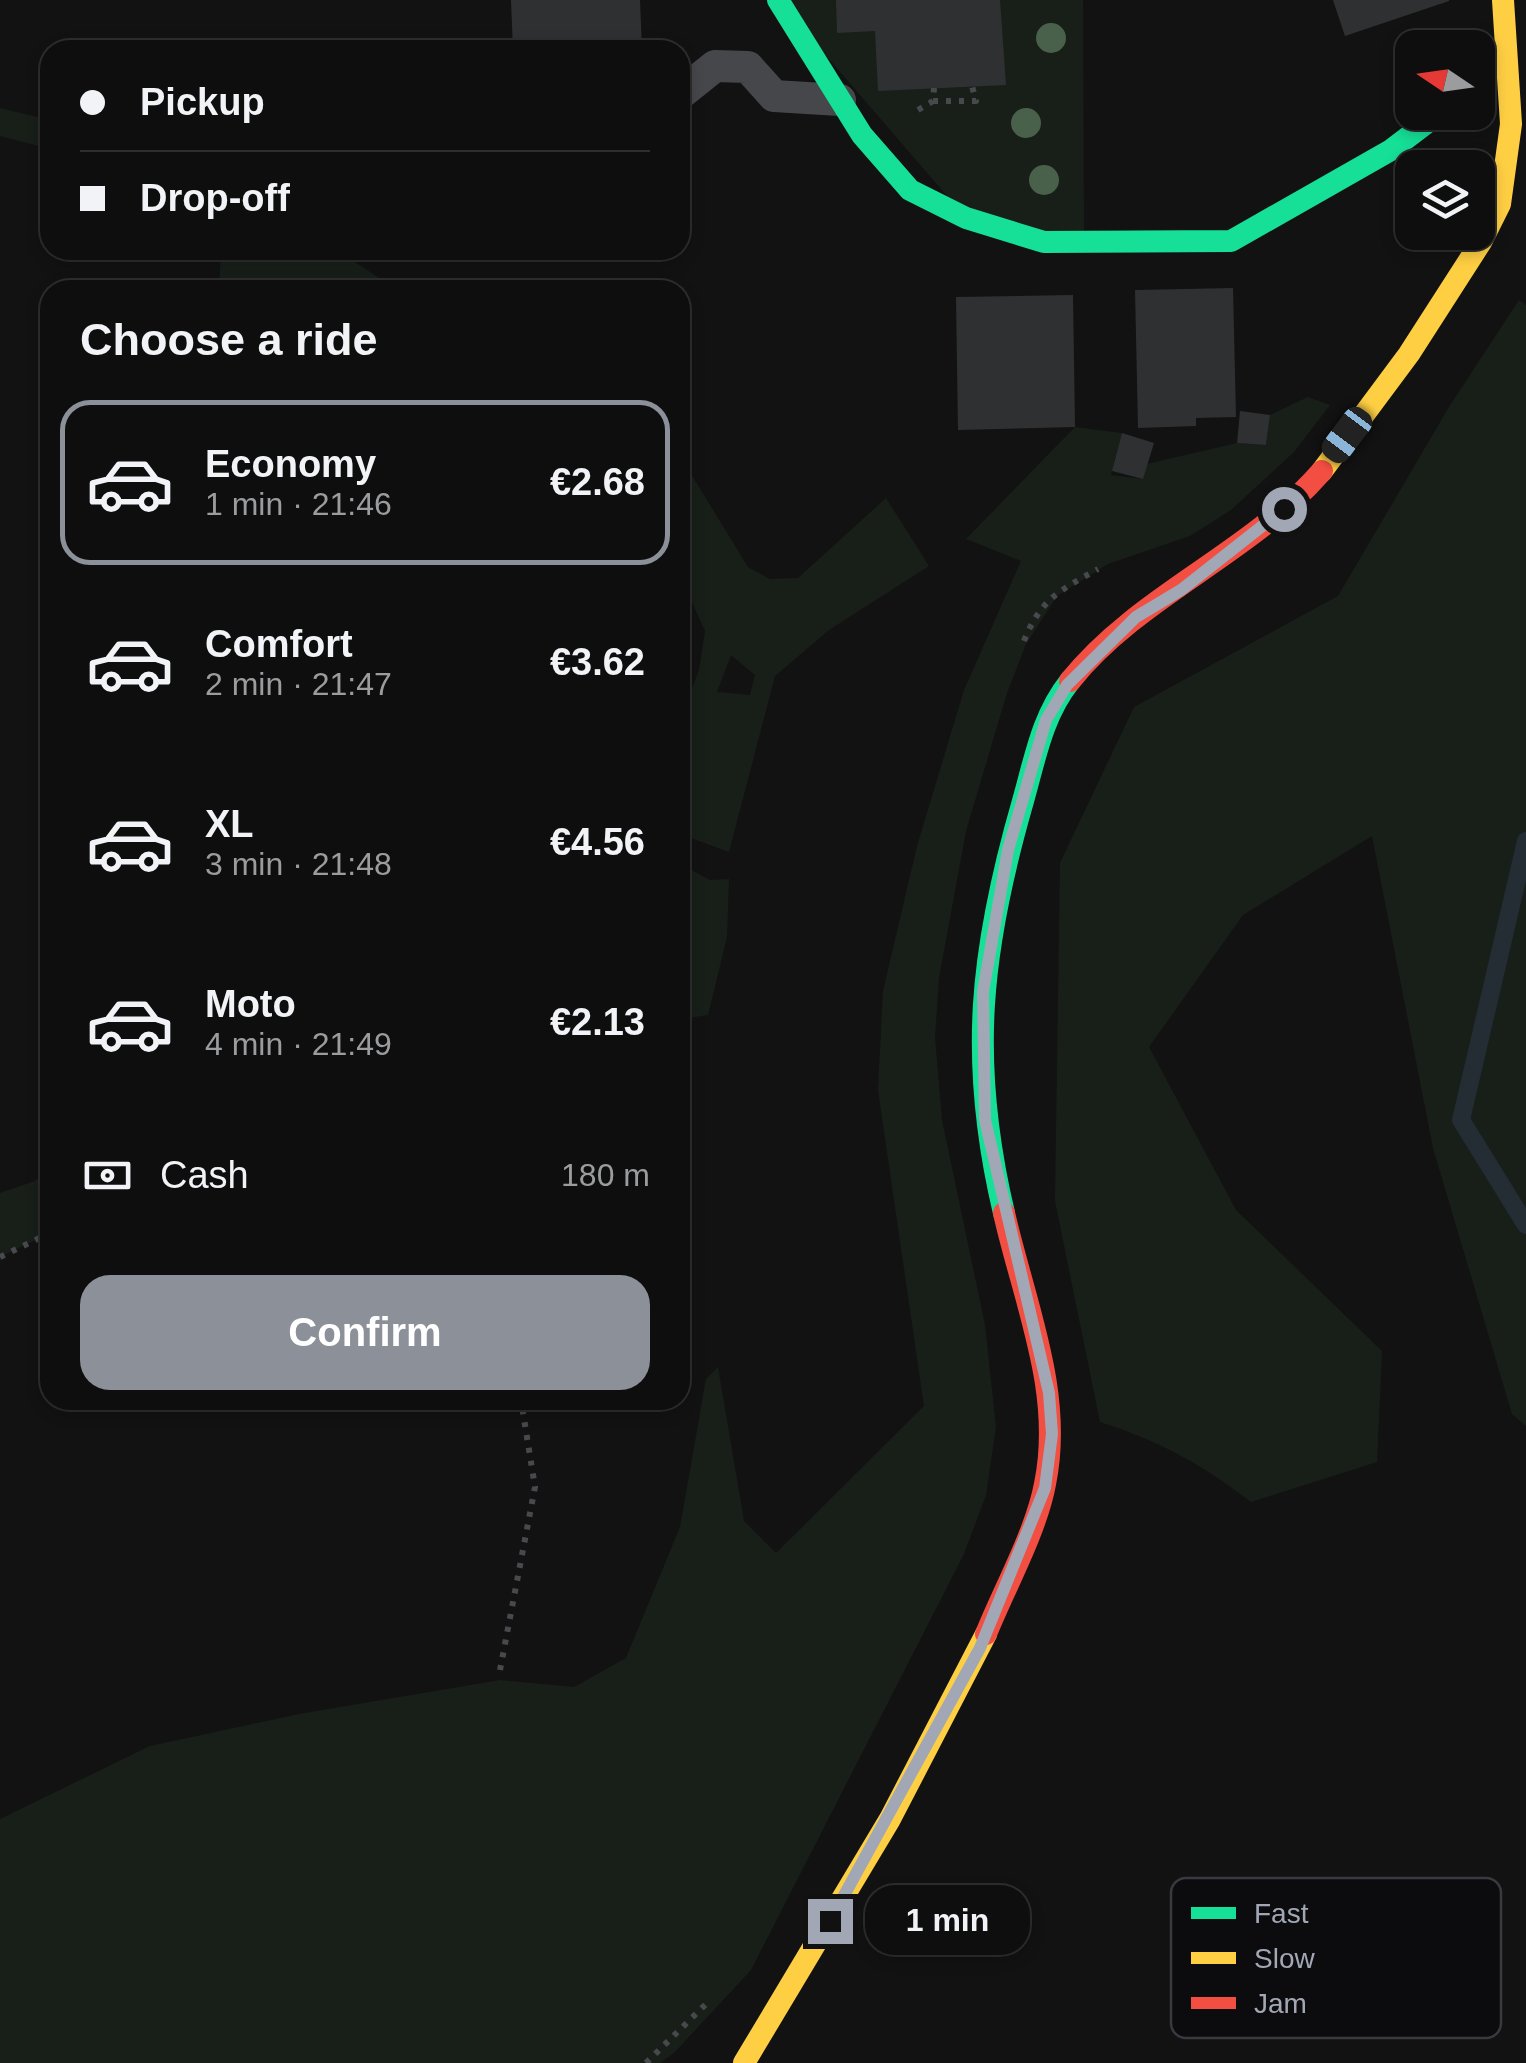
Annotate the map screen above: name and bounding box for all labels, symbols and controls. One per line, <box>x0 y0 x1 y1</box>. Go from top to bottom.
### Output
north arrow <box>1395 30 1495 130</box>
map controls <box>1395 30 1495 250</box>
text: Pickup <box>140 81 265 123</box>
button: layers <box>1395 150 1495 250</box>
text: Drop-off <box>140 177 290 219</box>
text: Choose a ride <box>80 314 378 365</box>
car <box>1317 402 1377 468</box>
icon: car <box>85 438 175 528</box>
text: Economy <box>205 443 376 485</box>
text: €2.68 <box>550 461 645 503</box>
text: 1 min · 21:46 <box>205 486 392 522</box>
route start <box>1262 487 1307 532</box>
icon: car <box>85 618 175 708</box>
text: Comfort <box>205 623 353 665</box>
text: €3.62 <box>550 641 645 683</box>
text: 2 min · 21:47 <box>205 666 392 702</box>
icon: car <box>85 798 175 888</box>
text: XL <box>205 803 254 845</box>
text: €4.56 <box>550 821 645 863</box>
text: 3 min · 21:48 <box>205 846 392 882</box>
icon: car <box>85 978 175 1068</box>
text: Moto <box>205 983 296 1025</box>
text: €2.13 <box>550 1001 645 1043</box>
text: 4 min · 21:49 <box>205 1026 392 1062</box>
icon: cash <box>80 1148 135 1203</box>
text: Cash <box>160 1154 249 1196</box>
text: 180 m <box>561 1157 650 1193</box>
button: Confirm <box>80 1275 650 1390</box>
legend <box>1171 1878 1501 2038</box>
callout: 1 min <box>865 1886 1030 1956</box>
text: Fast <box>1254 1898 1309 1929</box>
route end <box>808 1899 853 1944</box>
text: 1 min <box>906 1902 989 1938</box>
text: Slow <box>1254 1943 1315 1974</box>
text: Jam <box>1254 1988 1307 2019</box>

